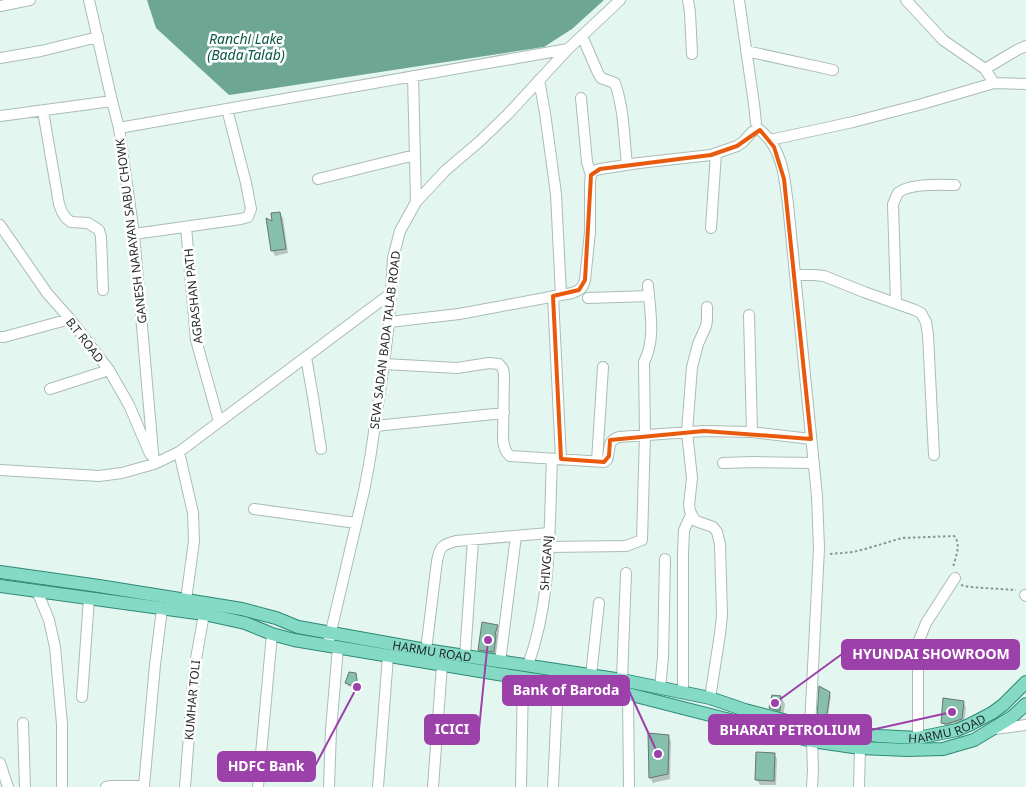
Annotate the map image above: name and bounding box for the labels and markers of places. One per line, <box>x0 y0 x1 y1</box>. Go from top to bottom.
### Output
callout: HYUNDAI SHOWROOM <box>842 640 1019 669</box>
callout: Bank of Baroda <box>503 676 629 705</box>
callout: ICICI <box>425 715 479 744</box>
callout: BHARAT PETROLIUM <box>709 715 871 744</box>
callout: HDFC Bank <box>218 752 315 781</box>

